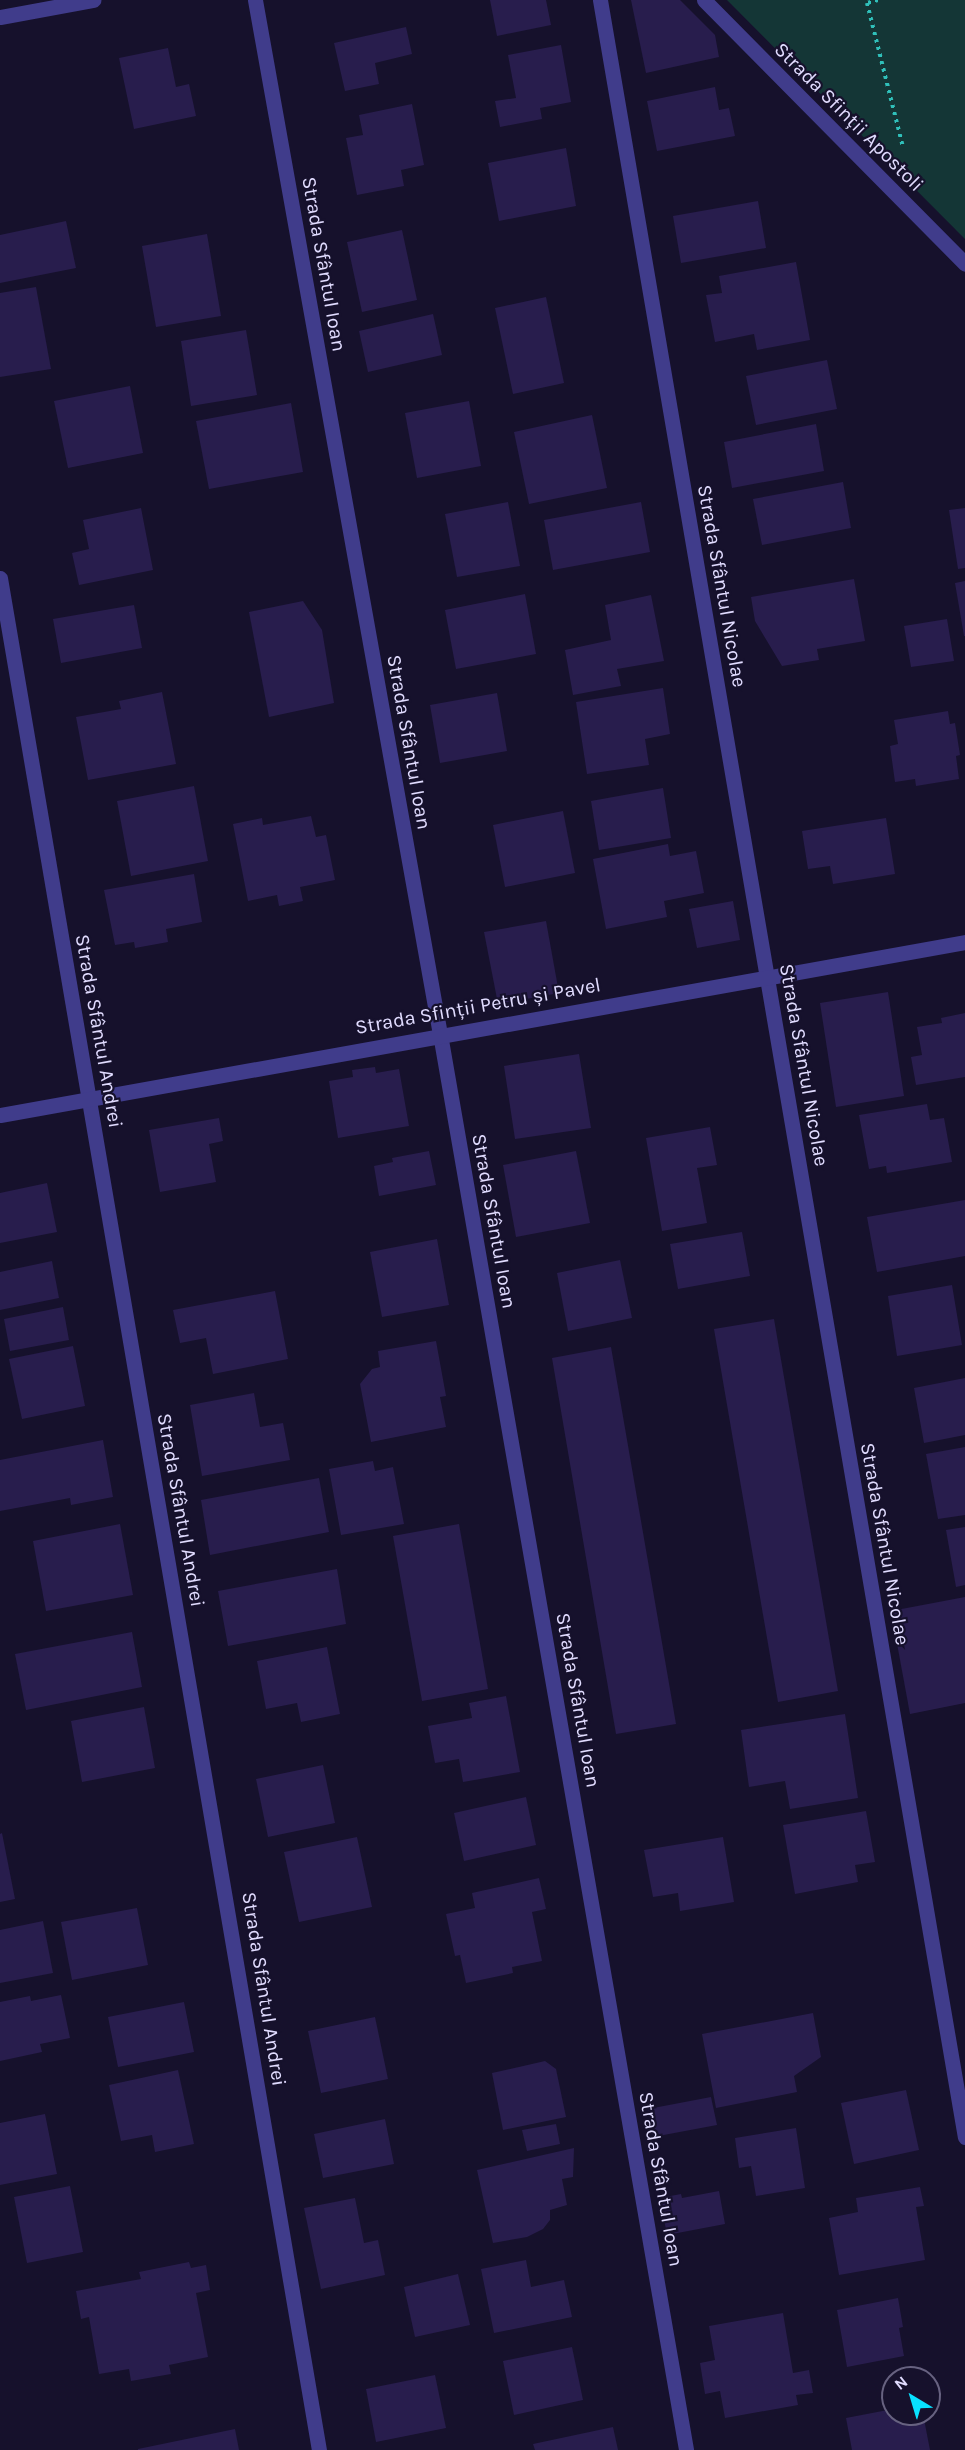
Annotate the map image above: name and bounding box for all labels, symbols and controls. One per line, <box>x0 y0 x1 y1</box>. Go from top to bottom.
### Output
street label: Strada Sfinții Apostoli <box>769 37 929 197</box>
street label: Strada Sfântul Ioan <box>297 175 351 353</box>
street label: Strada Sfântul Nicolae <box>692 483 752 689</box>
street label: Strada Sfântul Ioan <box>382 653 436 831</box>
street label: Strada Sfântul Andrei <box>70 932 128 1130</box>
street label: Strada Sfântul Nicolae <box>774 962 834 1168</box>
street label: Strada Sfinții Petru și Pavel <box>353 973 603 1039</box>
street label: Strada Sfântul Ioan <box>467 1132 521 1310</box>
street label: Strada Sfântul Andrei <box>152 1411 210 1609</box>
street label: Strada Sfântul Nicolae <box>855 1441 915 1647</box>
street label: Strada Sfântul Ioan <box>551 1611 605 1789</box>
street label: Strada Sfântul Andrei <box>237 1890 291 2088</box>
street label: Strada Sfântul Ioan <box>634 2090 688 2268</box>
north arrow <box>881 2366 941 2426</box>
text: N <box>890 2372 911 2394</box>

